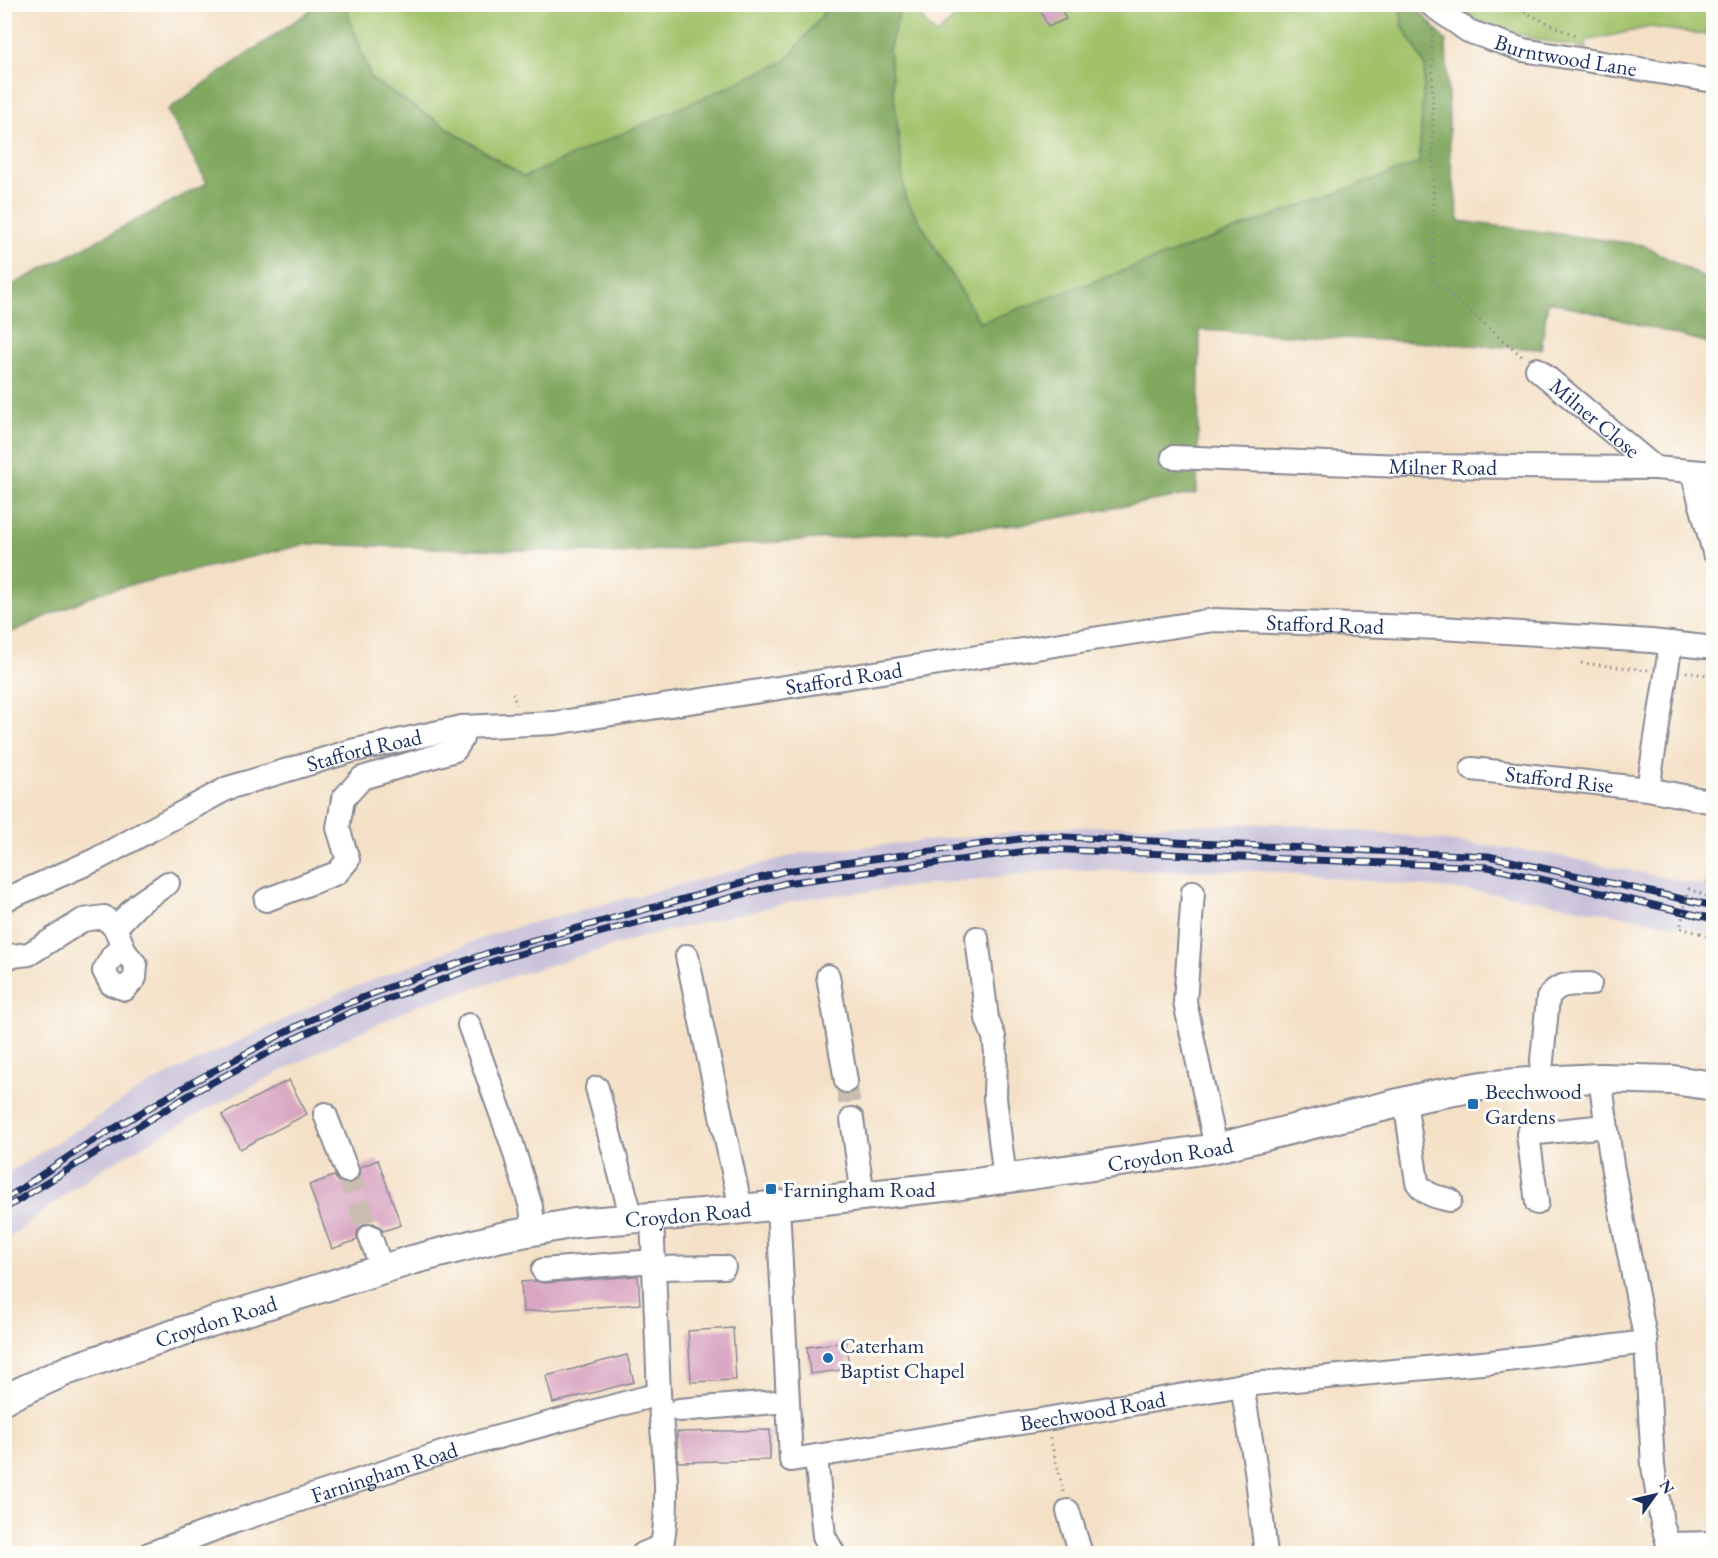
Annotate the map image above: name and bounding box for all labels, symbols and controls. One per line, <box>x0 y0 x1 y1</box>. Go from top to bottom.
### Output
street label: Burntwood Lane <box>1491 27 1640 83</box>
street label: Milner Close <box>1544 371 1647 465</box>
street label: Milner Road <box>1388 451 1498 481</box>
street label: Stafford Road <box>1266 607 1385 641</box>
street label: Stafford Road <box>783 654 905 701</box>
street label: Stafford Road <box>303 721 425 778</box>
street label: Stafford Rise <box>1504 758 1615 800</box>
place label: Beechwood Gardens <box>1485 1077 1583 1131</box>
marker: Beechwood Gardens <box>1466 1097 1480 1111</box>
street label: Croydon Road <box>1106 1130 1237 1178</box>
place label: Farningham Road <box>783 1175 936 1204</box>
marker: Farningham Road <box>764 1182 778 1196</box>
street label: Croydon Road <box>624 1194 753 1234</box>
street label: Croydon Road <box>151 1288 281 1354</box>
place label: Caterham Baptist Chapel <box>840 1331 965 1385</box>
marker: Caterham Baptist Chapel <box>821 1351 835 1365</box>
street label: Beechwood Road <box>1018 1384 1169 1437</box>
street label: Farningham Road <box>307 1434 462 1510</box>
north arrow <box>1625 1465 1685 1525</box>
text: N <box>1655 1476 1679 1498</box>

